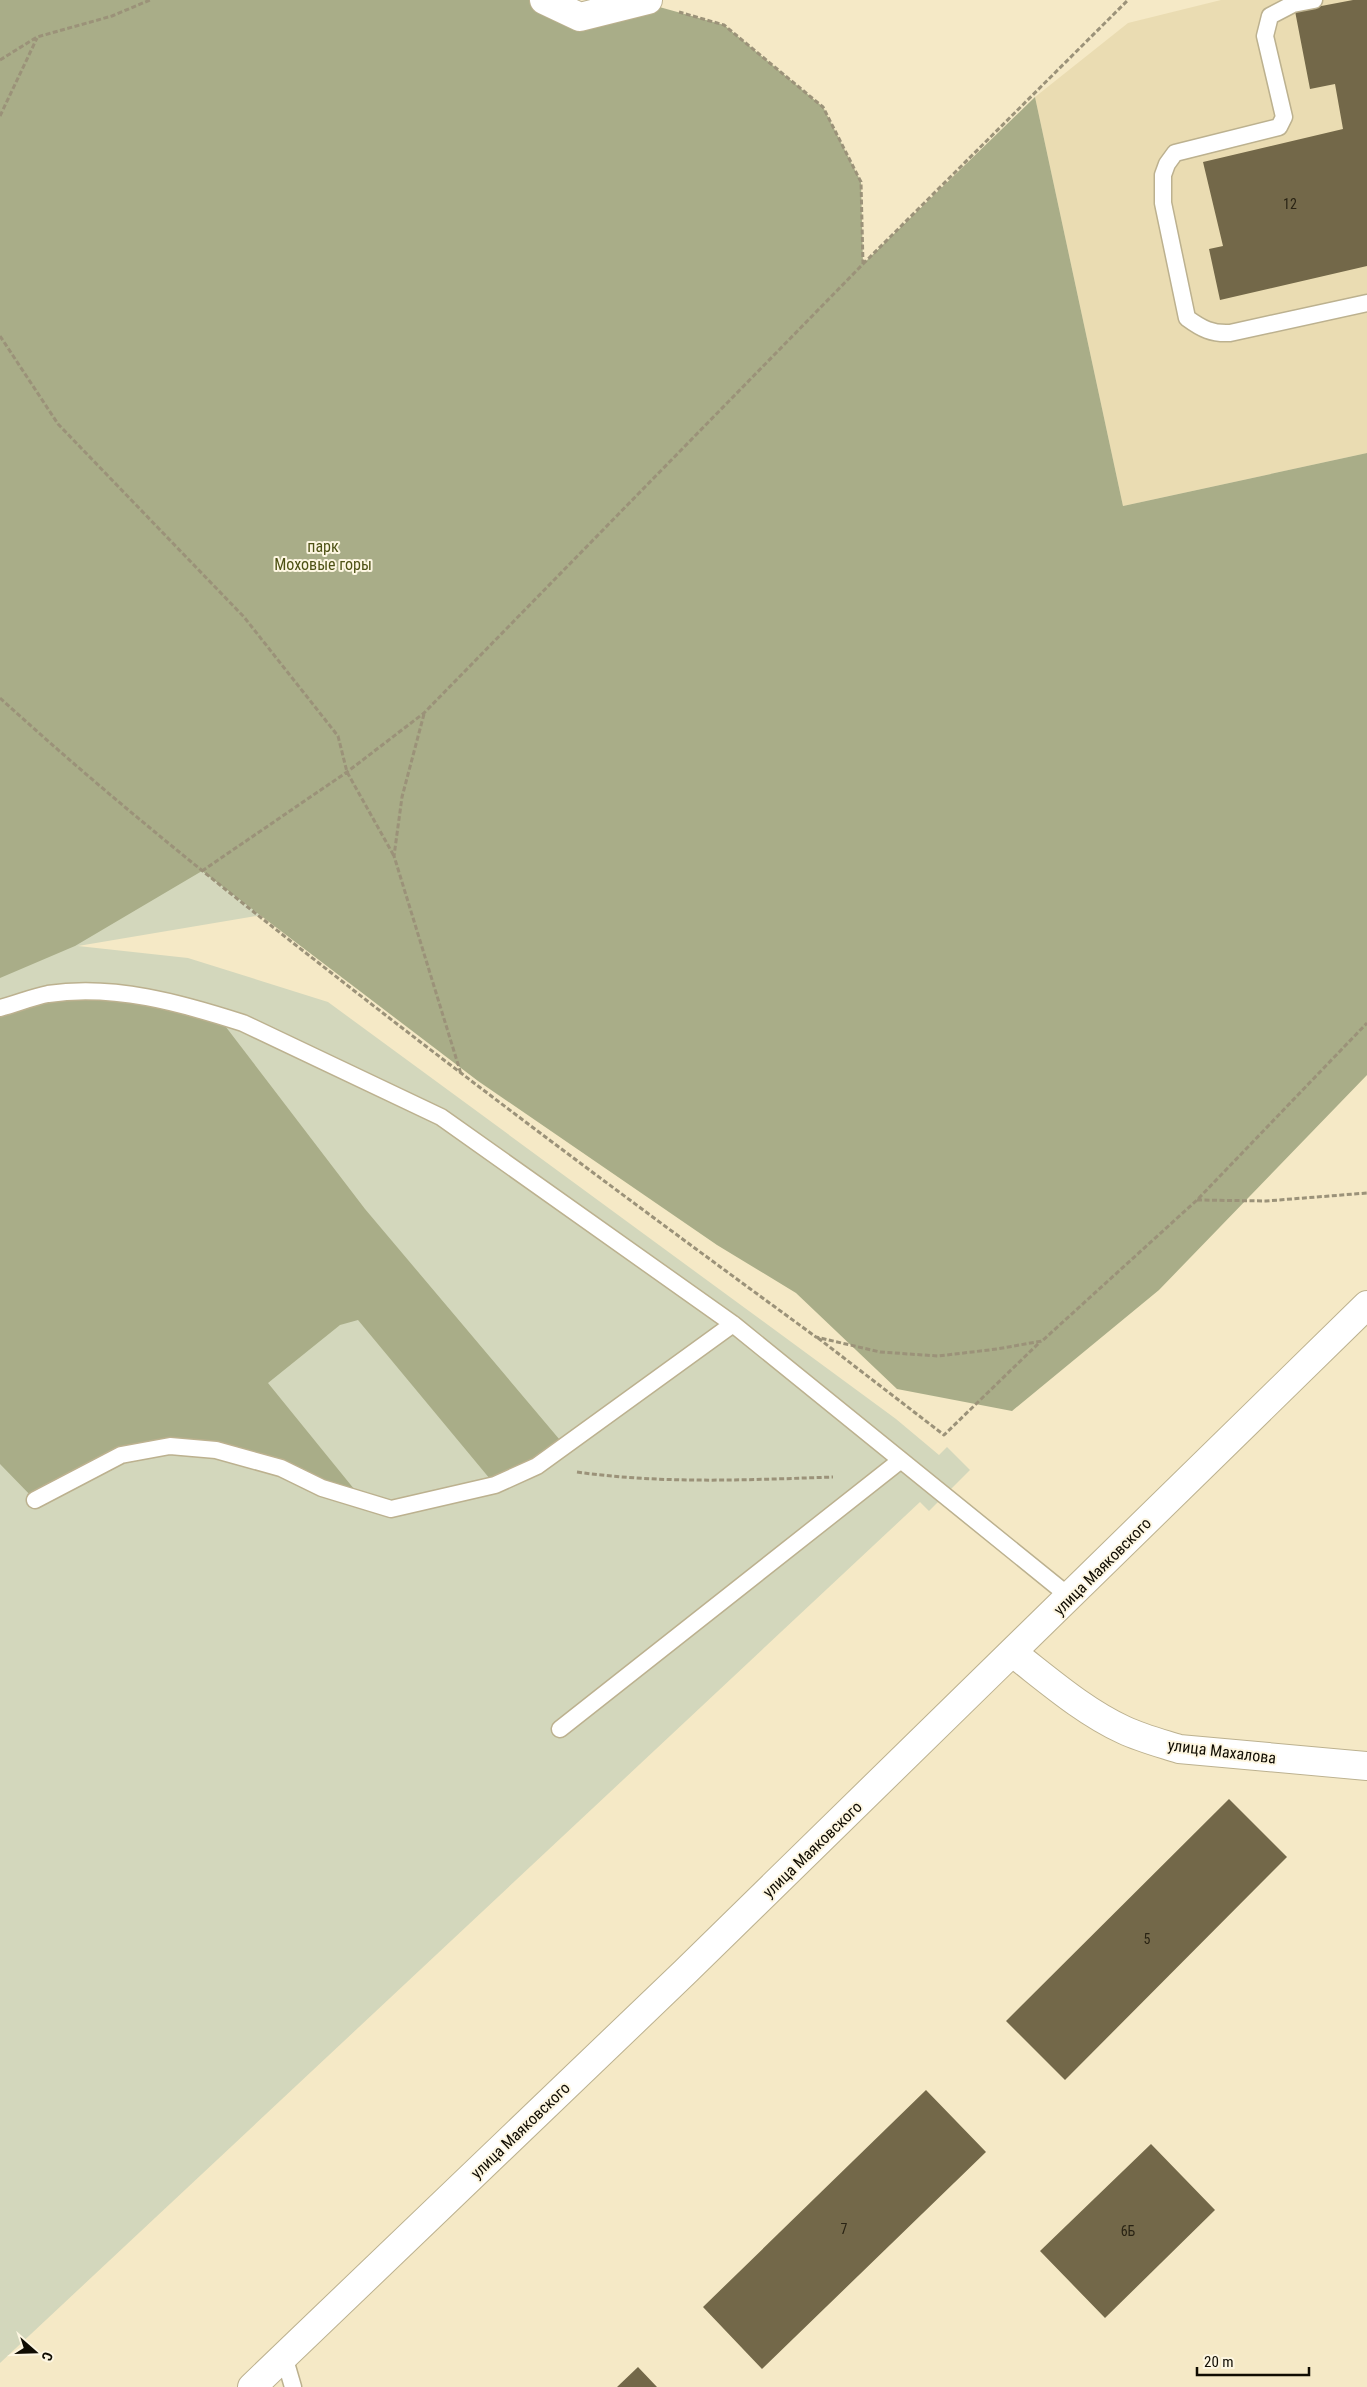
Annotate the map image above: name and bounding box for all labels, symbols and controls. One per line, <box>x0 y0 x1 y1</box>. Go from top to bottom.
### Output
house number: 12 <box>1283 196 1297 212</box>
park label: парк Моховые горы <box>274 537 372 574</box>
street label: улица Маяковского <box>1050 1514 1155 1619</box>
street label: улица Махалова <box>1167 1735 1277 1768</box>
street label: улица Маяковского <box>759 1797 866 1901</box>
house number: 5 <box>1144 1931 1151 1947</box>
street label: улица Маяковского <box>467 2078 574 2182</box>
house number: 7 <box>841 2221 848 2237</box>
house number: 6Б <box>1121 2223 1136 2239</box>
north arrow <box>10 2327 60 2377</box>
scale bar <box>1197 2344 1310 2376</box>
text: С <box>38 2350 56 2363</box>
text: 20 m <box>1204 2353 1234 2371</box>

